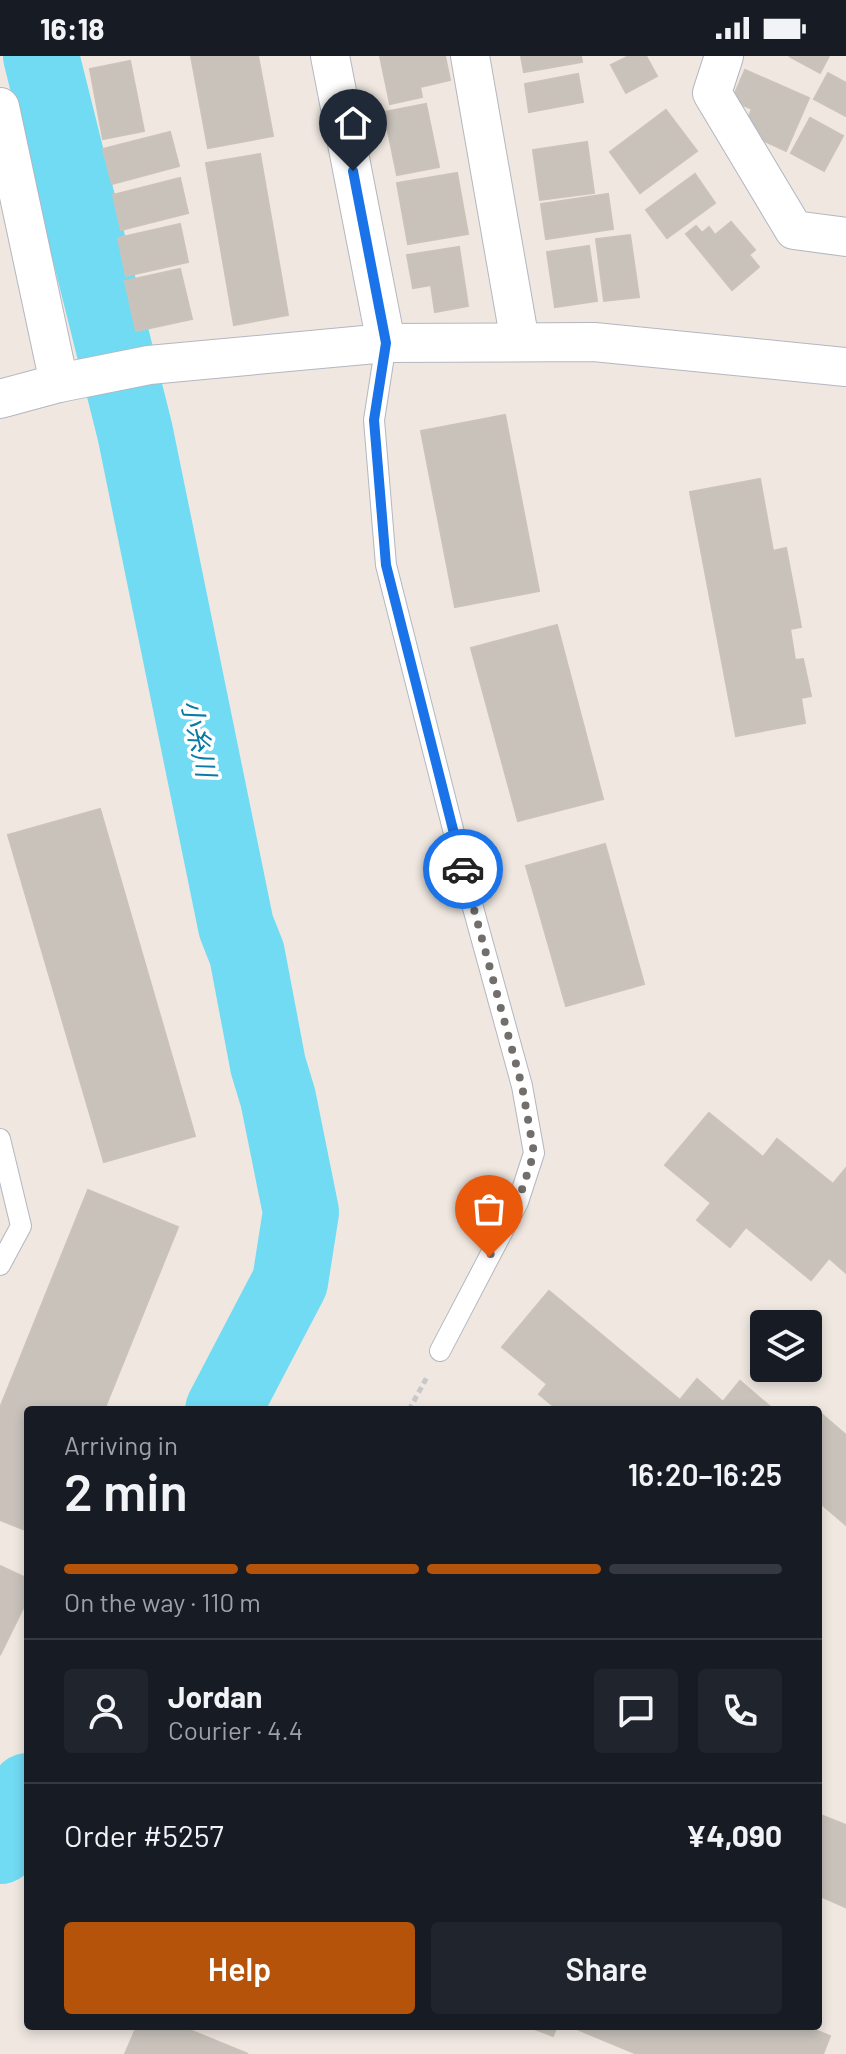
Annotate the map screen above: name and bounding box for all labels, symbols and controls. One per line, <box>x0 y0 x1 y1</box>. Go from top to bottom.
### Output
text: 16:18 <box>40 10 105 46</box>
pin <box>319 89 387 171</box>
icon: home <box>331 101 375 145</box>
water label: 小糸川 <box>177 697 224 782</box>
courier <box>423 829 503 909</box>
icon: car <box>441 847 485 891</box>
pin <box>455 1175 523 1257</box>
icon: bag <box>467 1187 511 1231</box>
map controls <box>750 1310 822 1382</box>
button: layers <box>750 1310 822 1382</box>
text: Arriving in <box>64 1429 178 1460</box>
text: 16:20–16:25 <box>628 1456 782 1492</box>
text: 2 min <box>64 1459 188 1521</box>
text: On the way · 110 m <box>64 1586 261 1617</box>
button: person <box>64 1669 148 1753</box>
button: chat <box>594 1669 678 1753</box>
button: phone <box>698 1669 782 1753</box>
text: Jordan <box>168 1678 263 1714</box>
text: Courier · 4.4 <box>168 1714 303 1745</box>
text: Order #5257 <box>64 1817 224 1853</box>
text: ¥4,090 <box>686 1817 782 1853</box>
button: Help <box>64 1922 415 2014</box>
button: Share <box>431 1922 782 2014</box>

